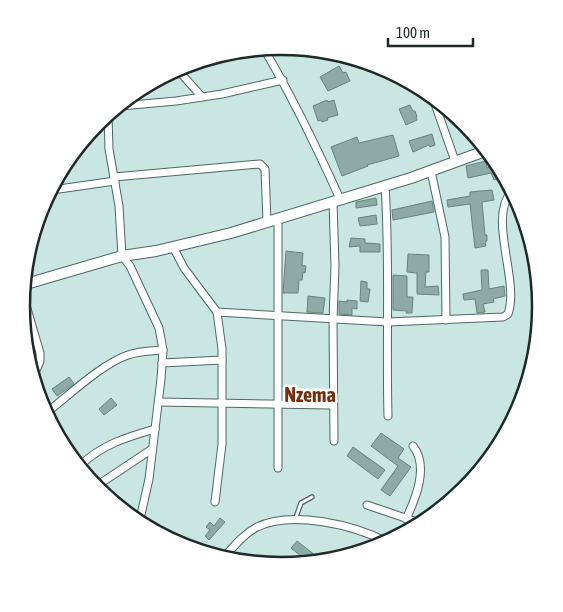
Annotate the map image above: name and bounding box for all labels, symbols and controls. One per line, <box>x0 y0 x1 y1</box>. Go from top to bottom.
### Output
scale bar <box>388 15 473 47</box>
text: 100 m <box>396 24 430 41</box>
district label: Nzema <box>284 383 336 406</box>

